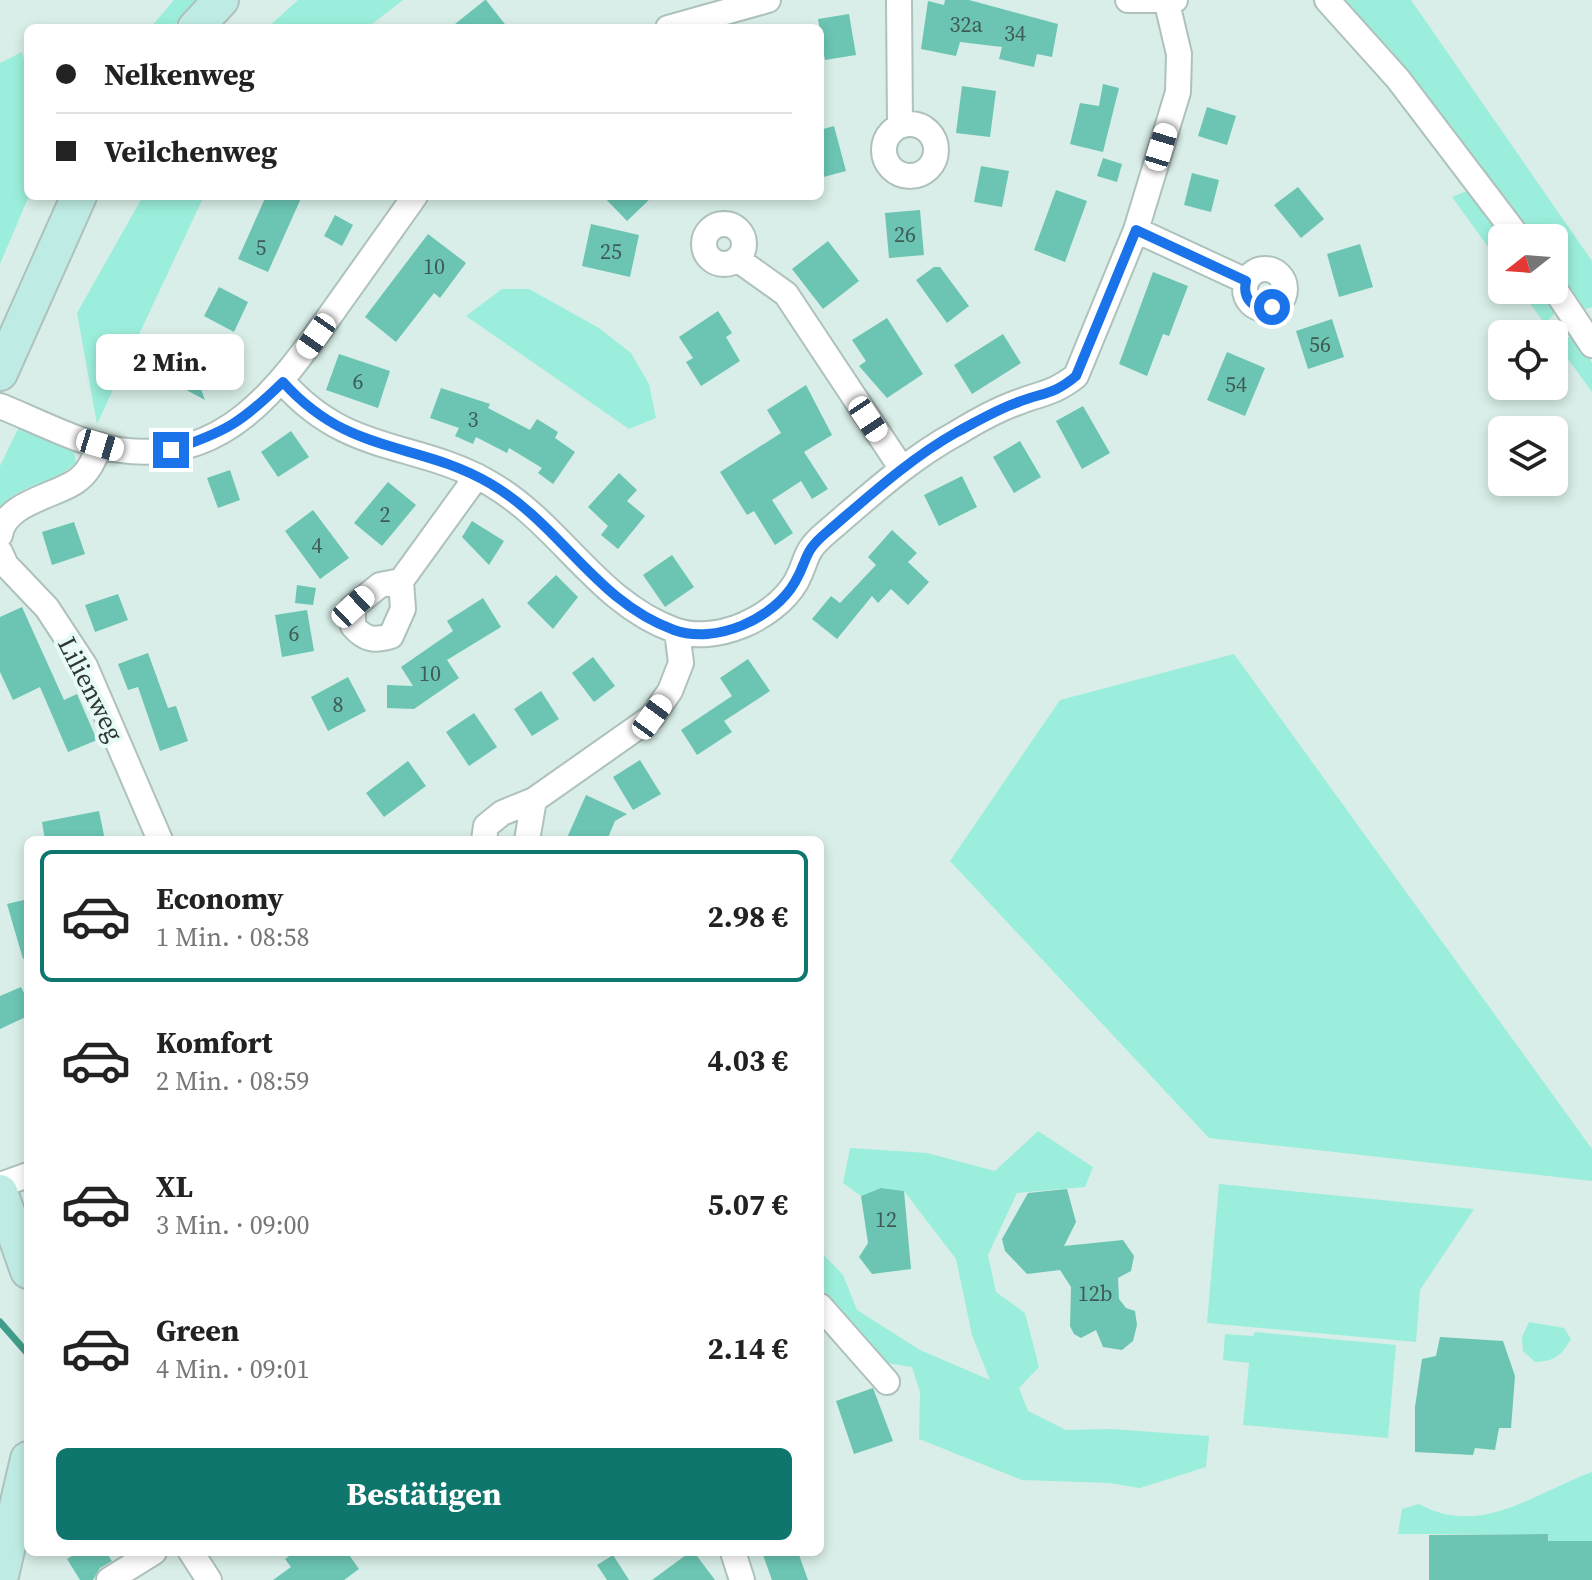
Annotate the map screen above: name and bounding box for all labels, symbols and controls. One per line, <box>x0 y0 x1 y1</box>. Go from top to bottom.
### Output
house number: 32a <box>949 9 983 39</box>
house number: 34 <box>1004 18 1026 48</box>
text: Nelkenweg <box>104 54 255 95</box>
car <box>1143 121 1179 173</box>
text: Veilchenweg <box>104 131 277 172</box>
house number: 26 <box>894 219 916 249</box>
north arrow <box>1488 224 1568 304</box>
map controls <box>1488 224 1568 496</box>
house number: 5 <box>255 232 267 262</box>
house number: 25 <box>600 236 622 266</box>
house number: 10 <box>423 251 445 281</box>
route start <box>1254 289 1290 325</box>
car <box>292 309 340 363</box>
button: locate <box>1488 320 1568 400</box>
house number: 56 <box>1309 329 1331 359</box>
callout: 2 Min. <box>97 334 245 390</box>
text: 2 Min. <box>133 344 207 380</box>
house number: 6 <box>352 366 364 396</box>
house number: 54 <box>1225 369 1247 399</box>
car <box>845 392 891 446</box>
house number: 3 <box>467 404 479 434</box>
button: layers <box>1488 416 1568 496</box>
car <box>74 427 126 463</box>
route end <box>153 432 189 468</box>
house number: 2 <box>379 499 391 529</box>
house number: 4 <box>311 530 323 560</box>
car <box>327 582 379 632</box>
house number: 6 <box>288 618 300 648</box>
street label: Lilienweg <box>49 630 133 748</box>
house number: 10 <box>419 658 441 688</box>
house number: 8 <box>332 689 344 719</box>
car <box>628 691 676 743</box>
text: Economy <box>156 878 284 919</box>
icon: car <box>60 880 132 952</box>
text: 2.98 € <box>708 896 788 937</box>
text: 1 Min. · 08:58 <box>156 919 310 955</box>
text: Komfort <box>156 1022 273 1063</box>
icon: car <box>60 1024 132 1096</box>
text: 4.03 € <box>708 1040 788 1081</box>
text: 2 Min. · 08:59 <box>156 1063 310 1099</box>
text: XL <box>156 1166 193 1207</box>
icon: car <box>60 1168 132 1240</box>
text: 5.07 € <box>708 1184 788 1225</box>
house number: 12 <box>875 1204 897 1234</box>
text: 3 Min. · 09:00 <box>156 1207 310 1243</box>
house number: 12b <box>1078 1278 1112 1308</box>
text: Green <box>156 1310 239 1351</box>
icon: car <box>60 1312 132 1384</box>
text: 2.14 € <box>708 1328 788 1369</box>
text: 4 Min. · 09:01 <box>156 1351 310 1387</box>
button: Bestätigen <box>56 1448 792 1540</box>

